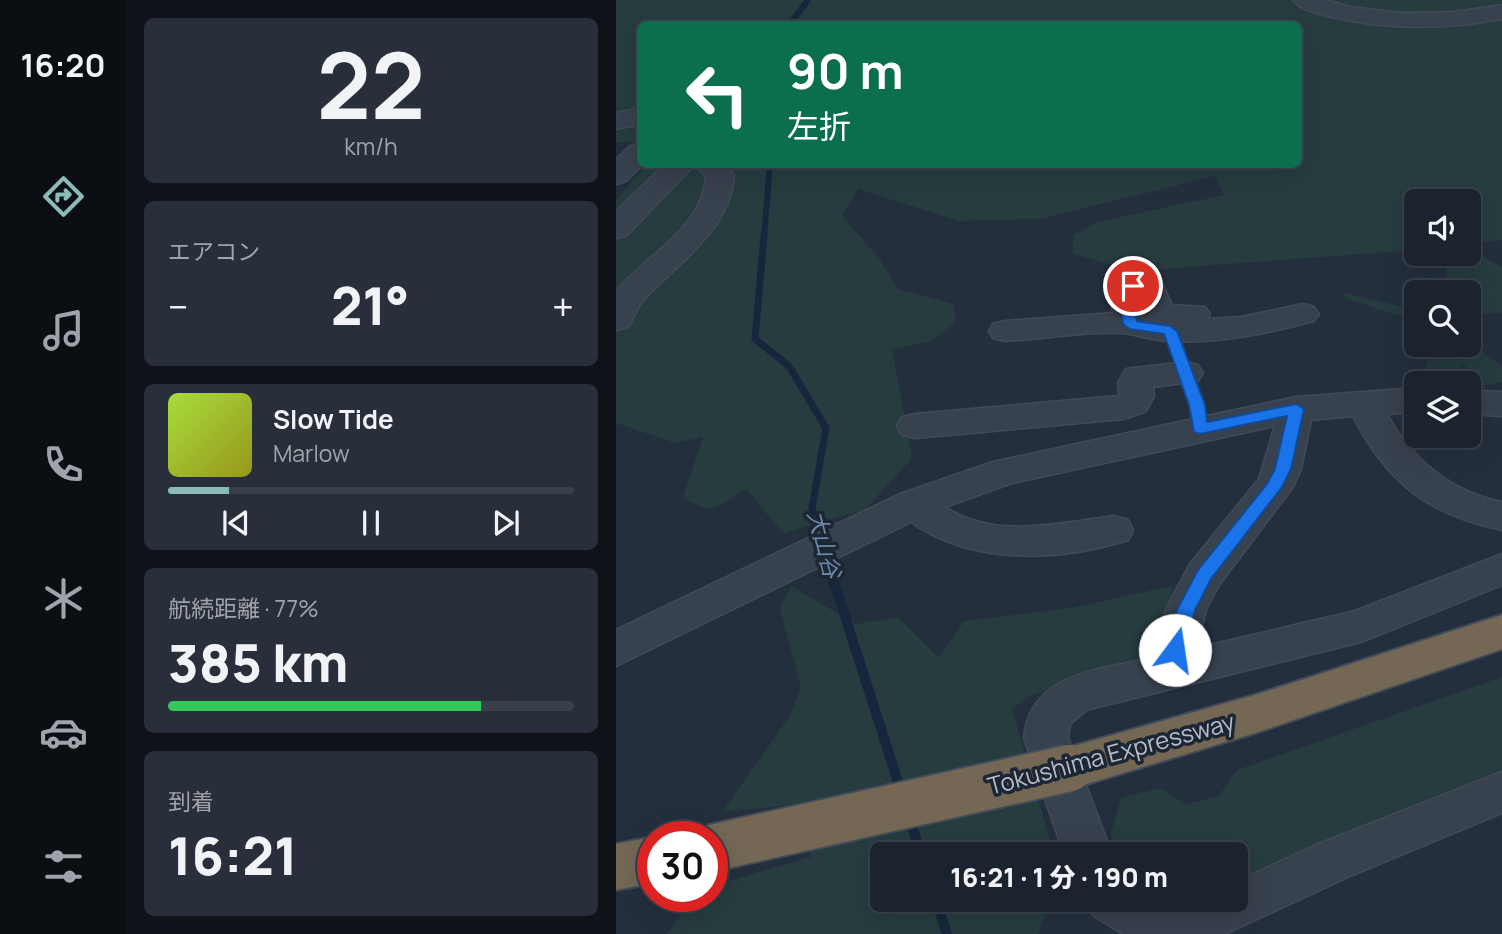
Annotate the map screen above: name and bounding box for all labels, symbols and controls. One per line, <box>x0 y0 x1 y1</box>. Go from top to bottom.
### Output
text: 22 <box>317 22 425 146</box>
text: 90 m <box>787 37 904 104</box>
text: 16:20 <box>21 43 105 87</box>
icon: left <box>672 49 763 140</box>
text: 左折 <box>787 104 851 148</box>
text: km/h <box>344 130 398 162</box>
icon: directions <box>39 172 88 221</box>
map controls <box>1404 189 1481 448</box>
button: sound <box>1404 189 1481 266</box>
text: エアコン <box>168 235 260 267</box>
pin <box>1103 256 1163 316</box>
icon: arrive <box>1114 267 1152 305</box>
text: 21° <box>331 270 410 341</box>
text: − <box>168 280 189 332</box>
text: + <box>552 280 574 332</box>
button: search <box>1404 280 1481 357</box>
icon: music <box>39 306 88 355</box>
button: layers <box>1404 371 1481 448</box>
text: Slow Tide <box>273 401 394 437</box>
text: Marlow <box>273 437 350 469</box>
icon: phone <box>39 440 88 489</box>
icon: previous <box>217 504 255 542</box>
icon: pause <box>352 504 390 542</box>
icon: next <box>487 504 525 542</box>
water label: 大山谷 <box>801 507 850 583</box>
icon: climate <box>39 574 88 623</box>
text: 航続距離 · 77% <box>168 592 319 624</box>
position arrow <box>1138 613 1212 687</box>
text: 385 km <box>168 627 349 698</box>
street label: Tokushima Expressway <box>984 704 1238 802</box>
icon: car <box>39 708 88 757</box>
text: 到着 <box>168 785 214 817</box>
text: 16:21 <box>168 820 298 891</box>
speed limit sign: 30 <box>637 821 728 912</box>
icon: filters <box>39 842 88 891</box>
text: 16:21 · 1 分 · 190 m <box>950 859 1168 895</box>

